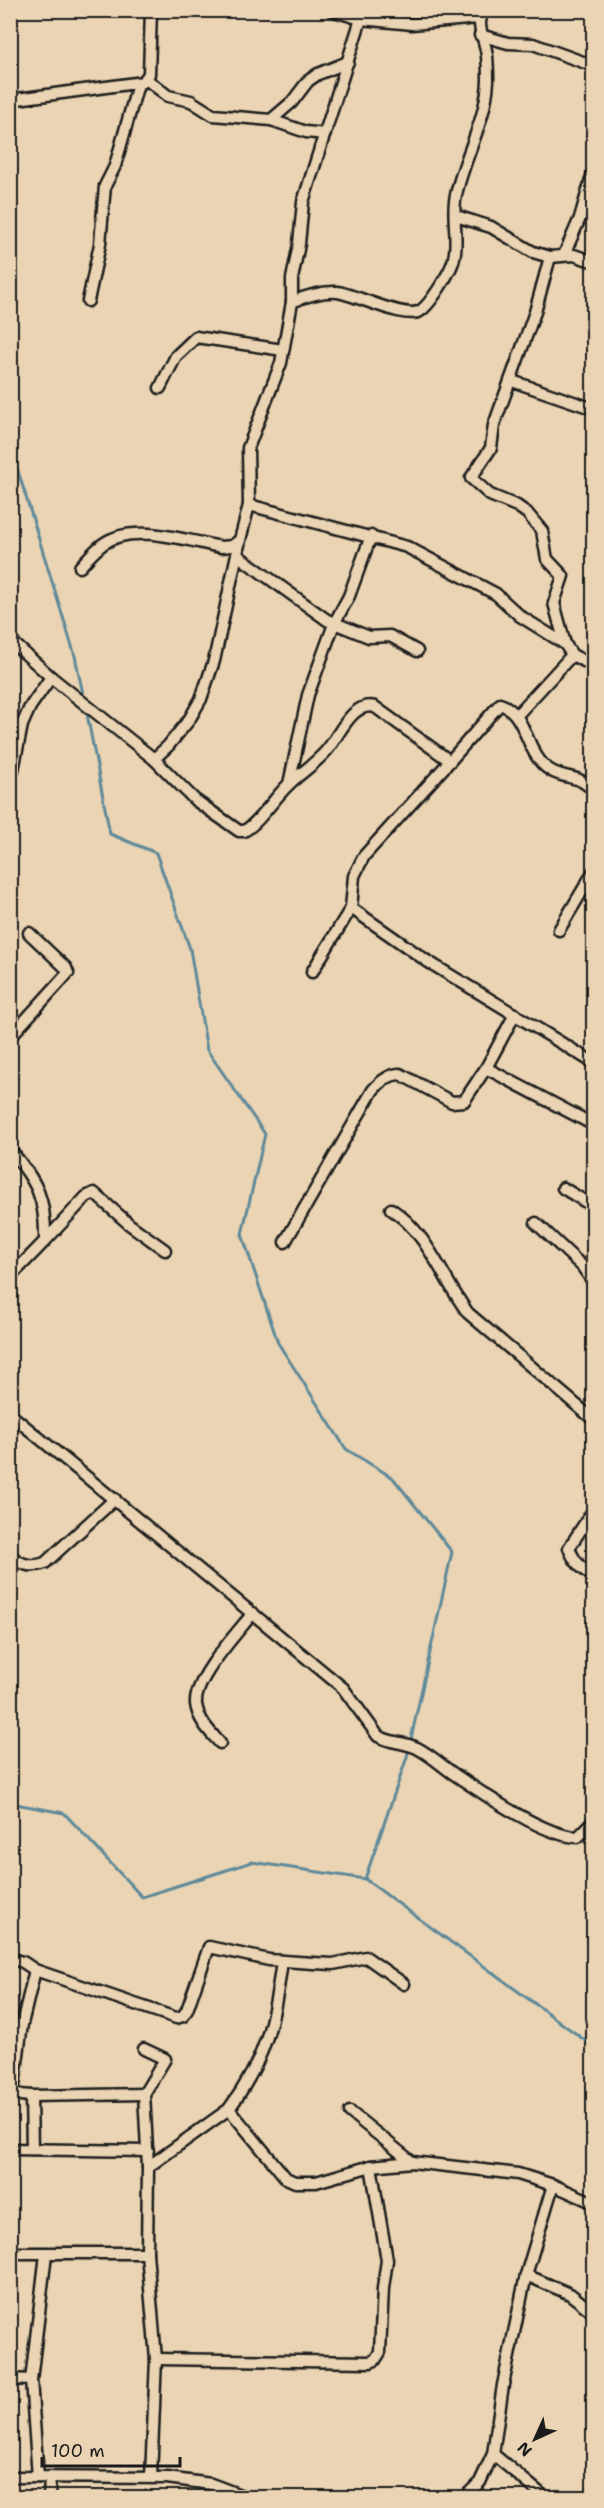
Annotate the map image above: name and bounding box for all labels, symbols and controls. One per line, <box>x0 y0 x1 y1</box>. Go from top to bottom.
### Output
north arrow <box>505 2409 565 2469</box>
scale bar <box>42 2430 180 2468</box>
text: N <box>513 2437 537 2461</box>
text: 100 m <box>51 2439 105 2463</box>

